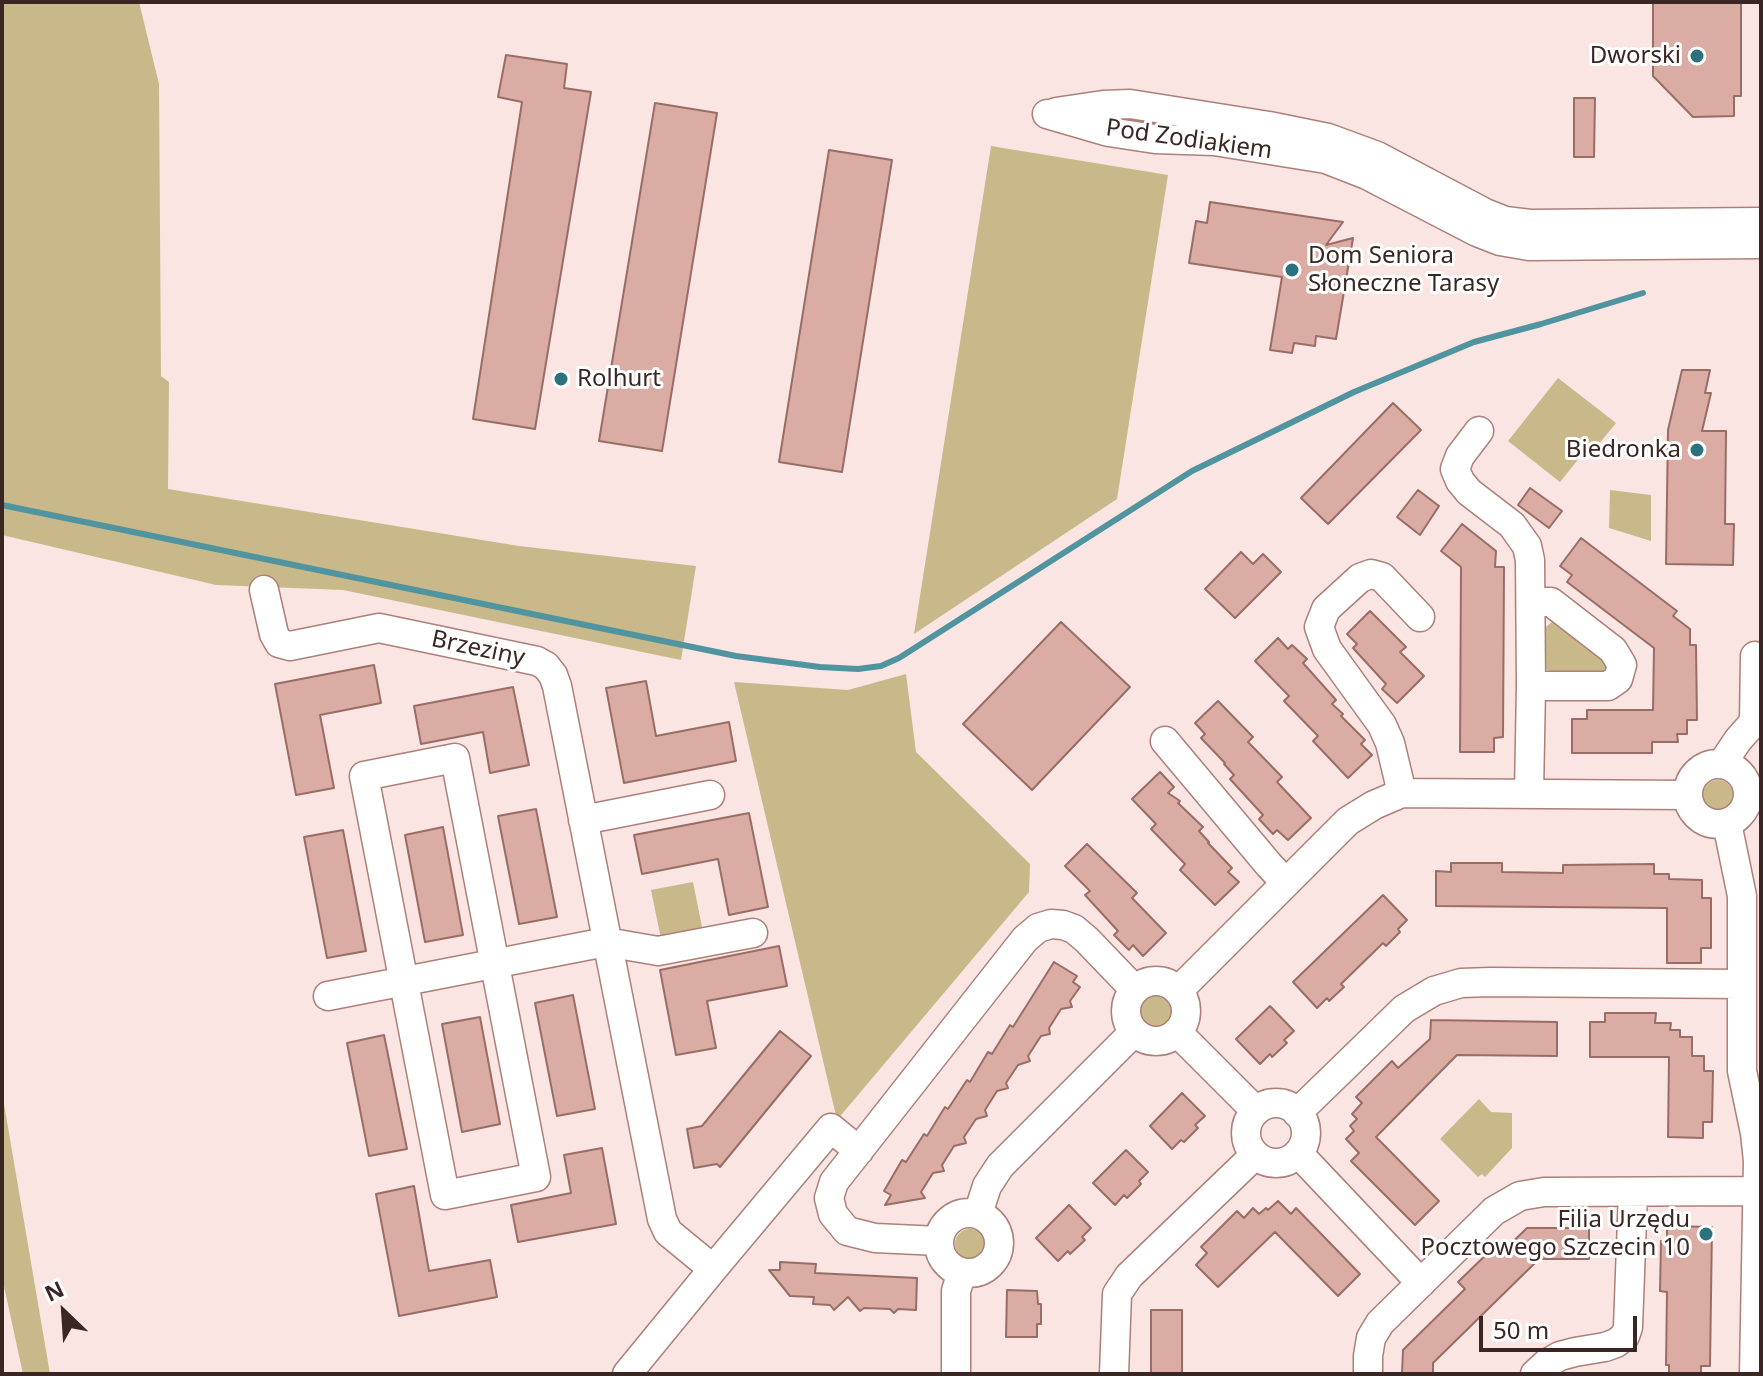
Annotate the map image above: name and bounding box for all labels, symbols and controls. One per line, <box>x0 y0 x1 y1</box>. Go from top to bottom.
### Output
place label: Dworski <box>1590 42 1681 70</box>
marker: Dworski <box>1688 47 1706 65</box>
street label: Pod Zodiakiem <box>1104 114 1274 166</box>
place label: Dom Seniora Słoneczne Tarasy <box>1308 242 1499 298</box>
marker: Dom Seniora Słoneczne Tarasy <box>1283 261 1301 279</box>
place label: Rolhurt <box>577 365 661 393</box>
marker: Rolhurt <box>552 370 570 388</box>
place label: Biedronka <box>1566 436 1681 464</box>
marker: Biedronka <box>1688 441 1706 459</box>
street label: Brzeziny <box>429 625 527 673</box>
place label: Filia Urzędu Pocztowego Szczecin 10 <box>1421 1206 1690 1262</box>
marker: Filia Urzędu Pocztowego Szczecin 10 <box>1697 1225 1715 1243</box>
north arrow <box>24 1272 104 1352</box>
text: N <box>39 1273 68 1308</box>
scale bar <box>1483 1300 1641 1350</box>
text: 50 m <box>1493 1313 1549 1346</box>

